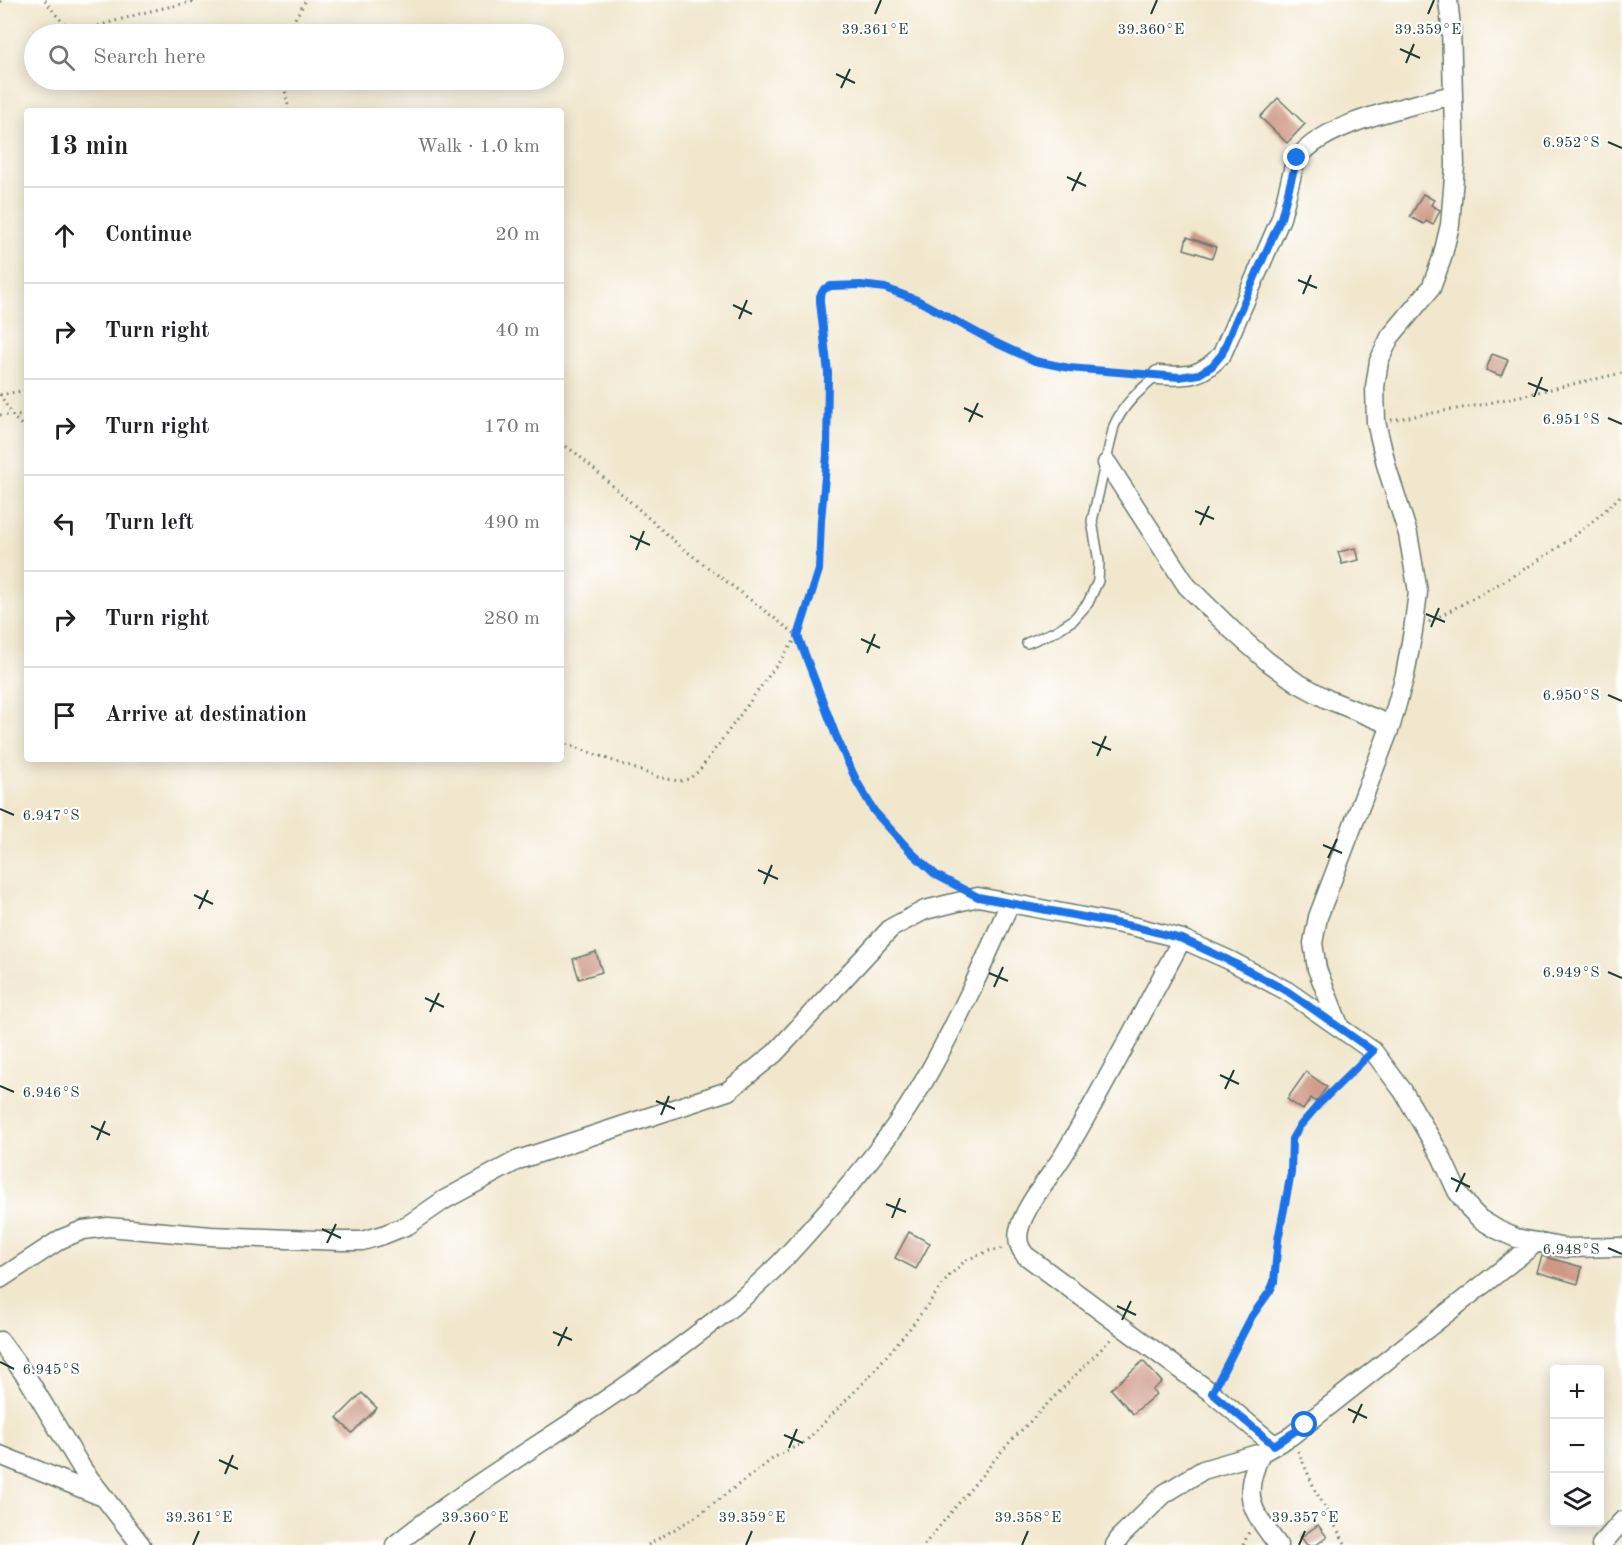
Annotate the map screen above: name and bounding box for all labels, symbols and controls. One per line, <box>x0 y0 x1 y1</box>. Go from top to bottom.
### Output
text: 39.361°E <box>842 23 908 38</box>
text: 39.360°E <box>1118 23 1184 38</box>
text: 39.359°E <box>1395 23 1461 38</box>
search box <box>24 24 564 90</box>
icon: search <box>45 41 78 74</box>
text: Search here <box>93 46 206 68</box>
text: 13 min <box>48 134 128 160</box>
text: 6.952°S <box>1542 136 1600 151</box>
text: Walk · 1.0 km <box>417 137 540 157</box>
route end <box>1283 144 1309 170</box>
icon: ahead <box>48 219 81 252</box>
text: Continue <box>105 224 192 246</box>
text: 20 m <box>495 225 540 245</box>
icon: right <box>48 315 81 348</box>
text: Turn right <box>105 320 209 342</box>
text: 40 m <box>495 321 540 341</box>
icon: right <box>48 411 81 444</box>
text: 6.951°S <box>1542 413 1600 428</box>
text: Turn right <box>105 416 209 438</box>
text: 170 m <box>484 417 540 437</box>
icon: left <box>48 507 81 540</box>
text: Turn left <box>105 512 194 534</box>
text: 490 m <box>484 513 540 533</box>
icon: right <box>48 603 81 636</box>
text: Turn right <box>105 608 209 630</box>
text: 280 m <box>484 609 540 629</box>
text: 6.950°S <box>1542 689 1600 704</box>
icon: arrive <box>48 699 81 732</box>
text: Arrive at destination <box>105 704 307 726</box>
text: 6.947°S <box>22 809 80 824</box>
text: 6.949°S <box>1542 966 1600 981</box>
text: 6.946°S <box>22 1086 80 1101</box>
text: 6.948°S <box>1542 1243 1600 1258</box>
text: 6.945°S <box>22 1363 80 1378</box>
map controls <box>1550 1365 1604 1527</box>
button: + <box>1550 1365 1604 1419</box>
route start <box>1291 1411 1317 1437</box>
button: − <box>1550 1419 1604 1473</box>
button: layers <box>1550 1473 1604 1527</box>
text: 39.361°E <box>166 1511 232 1526</box>
text: 39.360°E <box>442 1511 508 1526</box>
text: 39.359°E <box>719 1511 785 1526</box>
text: 39.358°E <box>995 1511 1061 1526</box>
text: 39.357°E <box>1272 1511 1338 1526</box>

